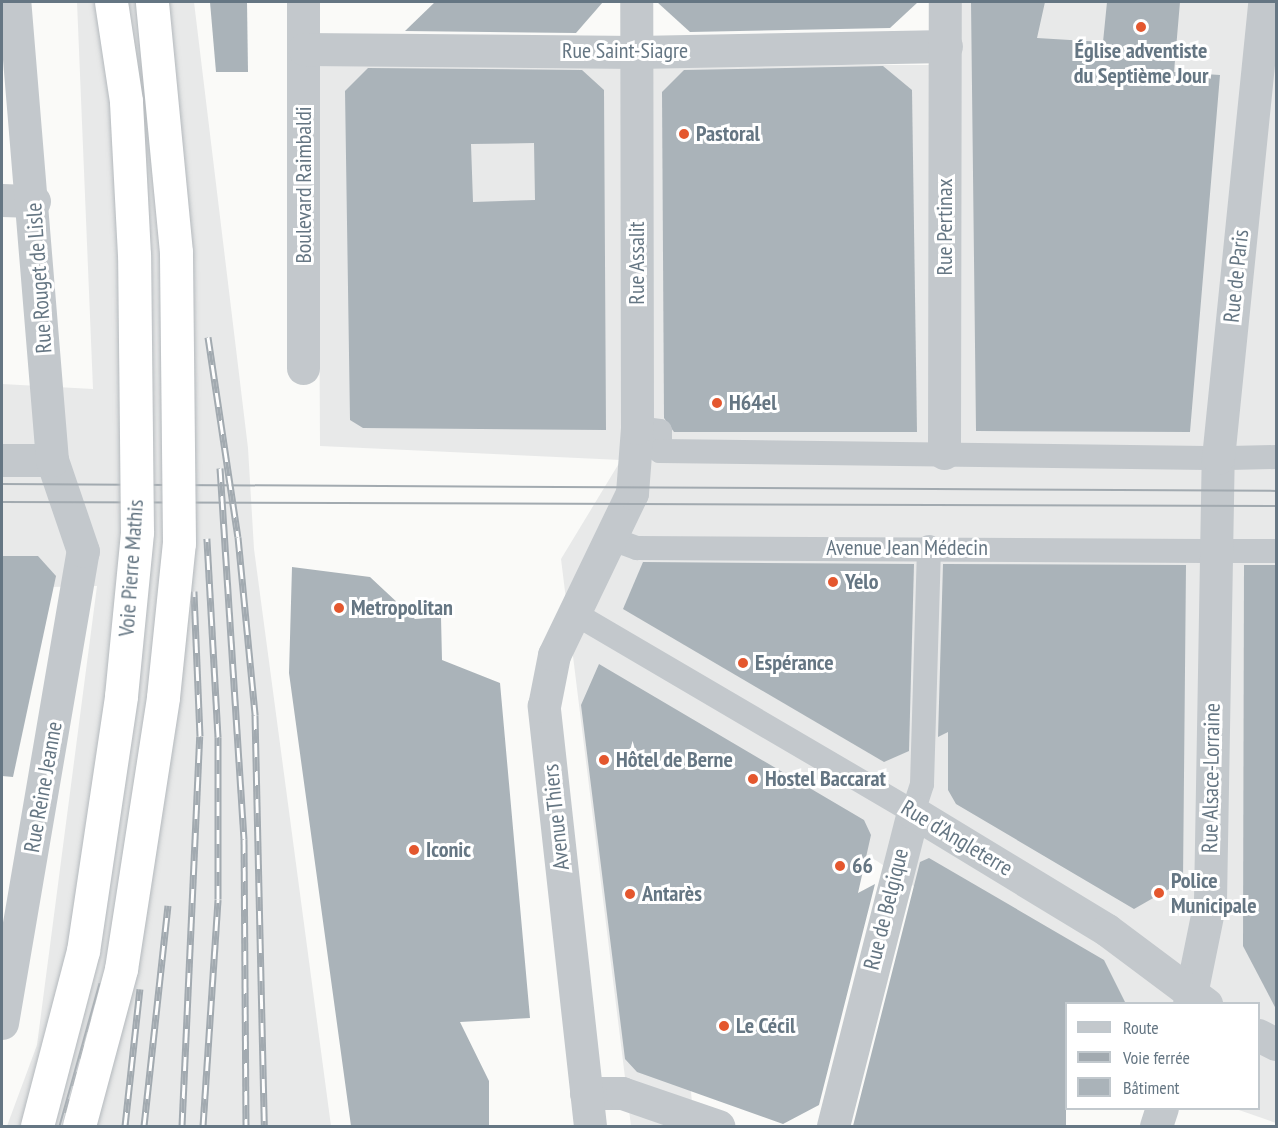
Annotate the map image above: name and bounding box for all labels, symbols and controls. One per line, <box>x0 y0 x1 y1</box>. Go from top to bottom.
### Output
marker: Église adventiste du Septième Jour <box>1134 20 1148 34</box>
place label: Église adventiste du Septième Jour <box>1074 37 1208 88</box>
street label: Rue Saint-Siagre <box>562 38 688 64</box>
street label: Boulevard Raimbaldi <box>291 106 317 264</box>
place label: Pastoral <box>696 121 760 147</box>
marker: Pastoral <box>677 127 691 141</box>
street label: Rue Pertinax <box>932 178 958 276</box>
street label: Rue Rouget de Lisle <box>21 202 57 354</box>
street label: Rue Assalit <box>624 221 650 305</box>
street label: Rue de Paris <box>1218 228 1254 324</box>
place label: H64el <box>729 390 777 416</box>
marker: H64el <box>710 396 724 410</box>
street label: Voie Pierre Mathis <box>113 499 149 637</box>
street label: Avenue Jean Médecin <box>826 535 988 561</box>
place label: Yelo <box>845 569 878 595</box>
marker: Yelo <box>826 575 840 589</box>
place label: Metropolitan <box>351 595 453 621</box>
marker: Metropolitan <box>332 601 346 615</box>
place label: Espérance <box>755 650 834 676</box>
marker: Espérance <box>736 656 750 670</box>
street label: Rue Alsace-Lorraine <box>1196 702 1226 854</box>
street label: Rue Reine Jeanne <box>19 720 67 854</box>
place label: Hôtel de Berne <box>616 747 733 773</box>
marker: Hôtel de Berne <box>597 753 611 767</box>
street label: Avenue Thiers <box>537 762 575 872</box>
place label: Hostel Baccarat <box>765 766 886 792</box>
marker: Hostel Baccarat <box>746 772 760 786</box>
street label: Rue d'Angleterre <box>897 794 1017 882</box>
place label: Iconic <box>426 837 471 863</box>
marker: Iconic <box>407 843 421 857</box>
street label: Rue de Belgique <box>858 846 914 972</box>
place label: 66 <box>852 853 873 879</box>
marker: 66 <box>833 859 847 873</box>
place label: Police Municipale <box>1171 867 1257 918</box>
place label: Antarès <box>642 881 702 907</box>
marker: Police Municipale <box>1152 886 1166 900</box>
marker: Antarès <box>623 887 637 901</box>
legend <box>1065 1002 1260 1110</box>
place label: Le Cécil <box>736 1013 796 1039</box>
text: Route <box>1123 1016 1159 1039</box>
marker: Le Cécil <box>717 1019 731 1033</box>
text: Voie ferrée <box>1123 1046 1190 1069</box>
text: Bâtiment <box>1123 1076 1180 1099</box>

